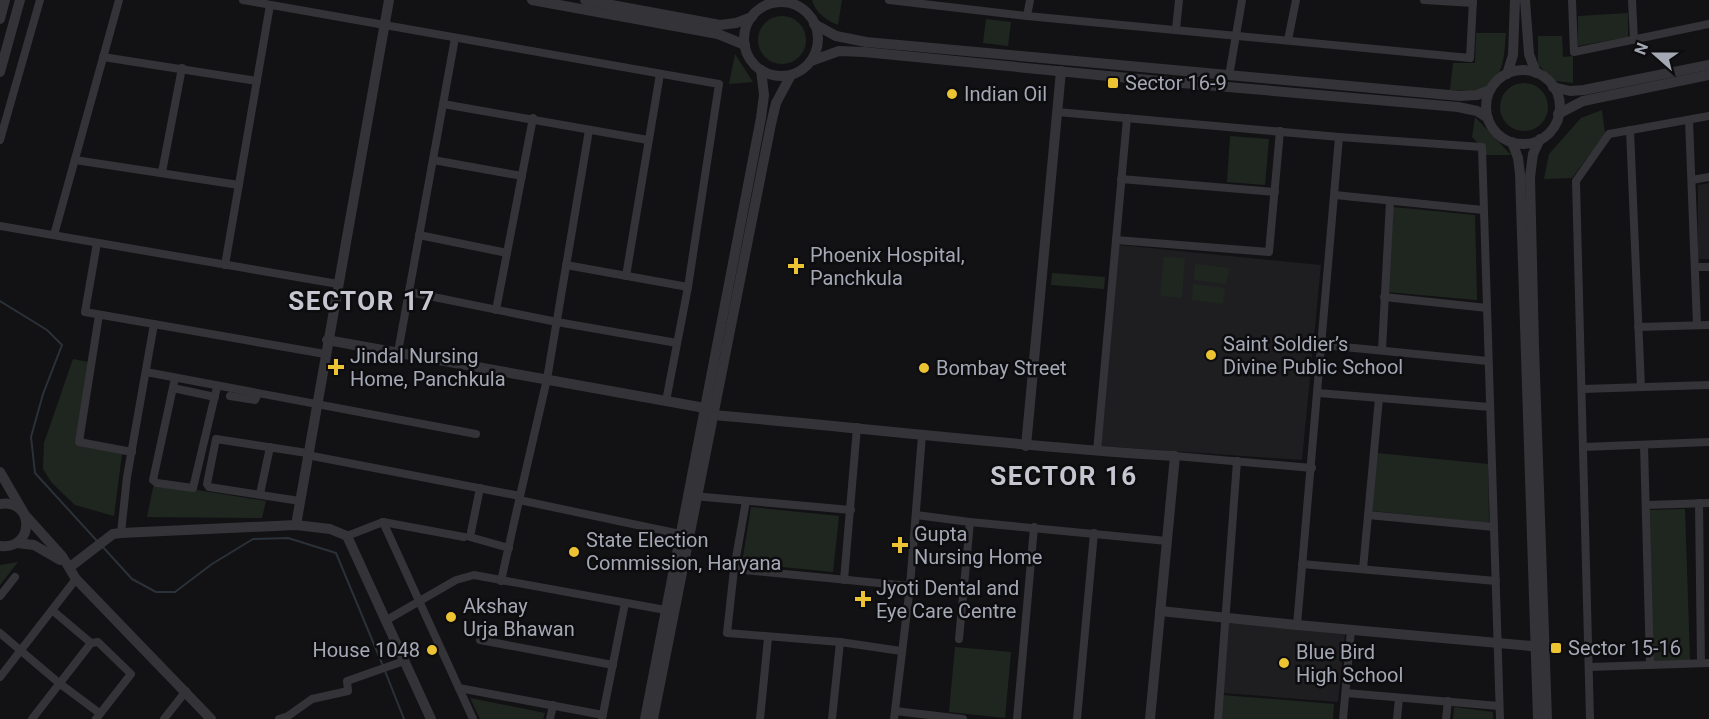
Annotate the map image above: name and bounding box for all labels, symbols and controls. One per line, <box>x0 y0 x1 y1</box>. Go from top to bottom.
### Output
north arrow <box>1625 24 1685 84</box>
text: N <box>1631 40 1652 57</box>
place label: Sector 16-9 <box>1125 71 1227 95</box>
marker: Sector 16-9 <box>1106 76 1120 90</box>
place label: Indian Oil <box>964 82 1047 106</box>
marker: Indian Oil <box>945 87 959 101</box>
place label: Phoenix Hospital, Panchkula <box>810 243 965 290</box>
marker: Phoenix Hospital, Panchkula <box>787 257 805 275</box>
district label: SECTOR 17 <box>288 286 436 316</box>
place label: Saint Soldier’s Divine Public School <box>1223 332 1403 379</box>
place label: Jindal Nursing Home, Panchkula <box>350 344 506 391</box>
marker: Saint Soldier’s Divine Public School <box>1204 348 1218 362</box>
place label: Bombay Street <box>936 356 1067 380</box>
marker: Jindal Nursing Home, Panchkula <box>327 358 345 376</box>
marker: Bombay Street <box>917 361 931 375</box>
district label: SECTOR 16 <box>990 461 1138 491</box>
place label: Gupta Nursing Home <box>914 522 1042 569</box>
place label: State Election Commission, Haryana <box>586 528 781 575</box>
marker: Gupta Nursing Home <box>891 536 909 554</box>
marker: State Election Commission, Haryana <box>567 545 581 559</box>
place label: Jyoti Dental and Eye Care Centre <box>876 576 1019 623</box>
marker: Jyoti Dental and Eye Care Centre <box>854 590 872 608</box>
place label: Akshay Urja Bhawan <box>463 594 575 641</box>
marker: Akshay Urja Bhawan <box>444 610 458 624</box>
place label: Sector 15-16 <box>1568 636 1681 660</box>
place label: House 1048 <box>312 638 420 662</box>
place label: Blue Bird High School <box>1296 640 1403 687</box>
marker: Sector 15-16 <box>1549 641 1563 655</box>
marker: House 1048 <box>425 643 439 657</box>
marker: Blue Bird High School <box>1277 656 1291 670</box>

